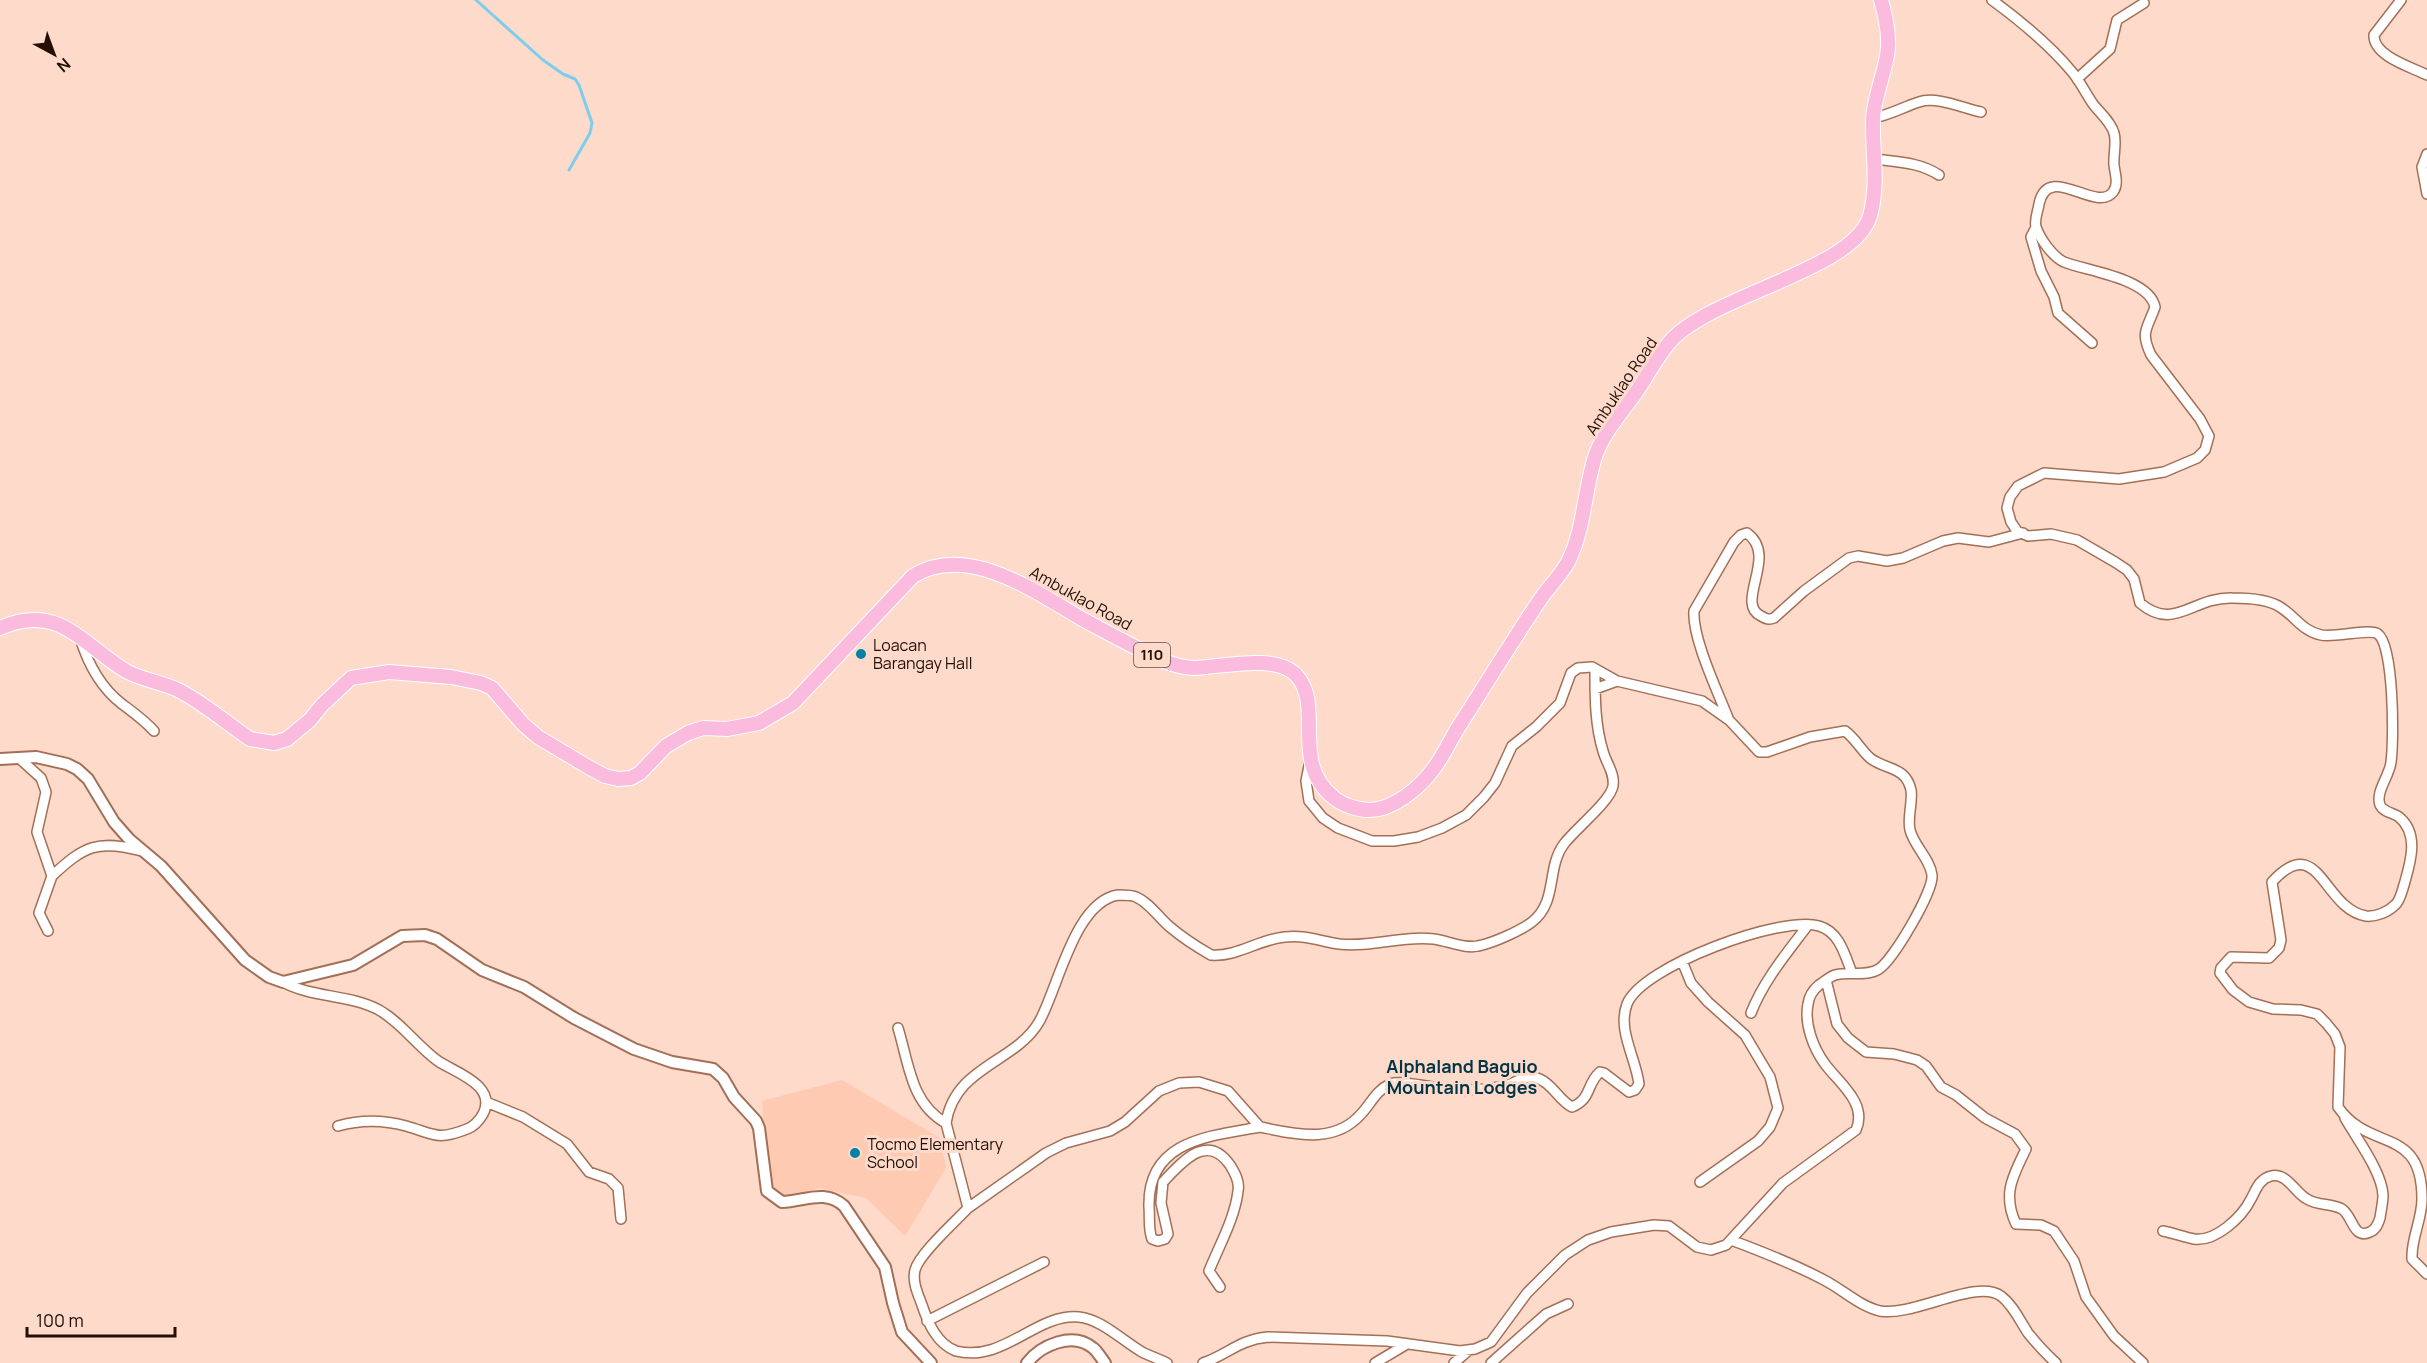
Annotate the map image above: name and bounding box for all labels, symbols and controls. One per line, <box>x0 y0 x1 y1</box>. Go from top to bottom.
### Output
north arrow <box>24 24 84 84</box>
text: N <box>52 53 75 77</box>
street label: Ambuklao Road <box>1580 333 1662 439</box>
street label: Ambuklao Road <box>1026 561 1136 635</box>
place label: Loacan Barangay Hall <box>873 634 972 674</box>
road number: 110 <box>1134 643 1170 667</box>
marker: Loacan Barangay Hall <box>854 647 868 661</box>
district label: Alphaland Baguio Mountain Lodges <box>1386 1054 1538 1099</box>
place label: Tocmo Elementary School <box>867 1133 1004 1173</box>
marker: Tocmo Elementary School <box>848 1146 862 1160</box>
scale bar <box>27 1300 176 1338</box>
text: 100 m <box>36 1308 84 1332</box>

